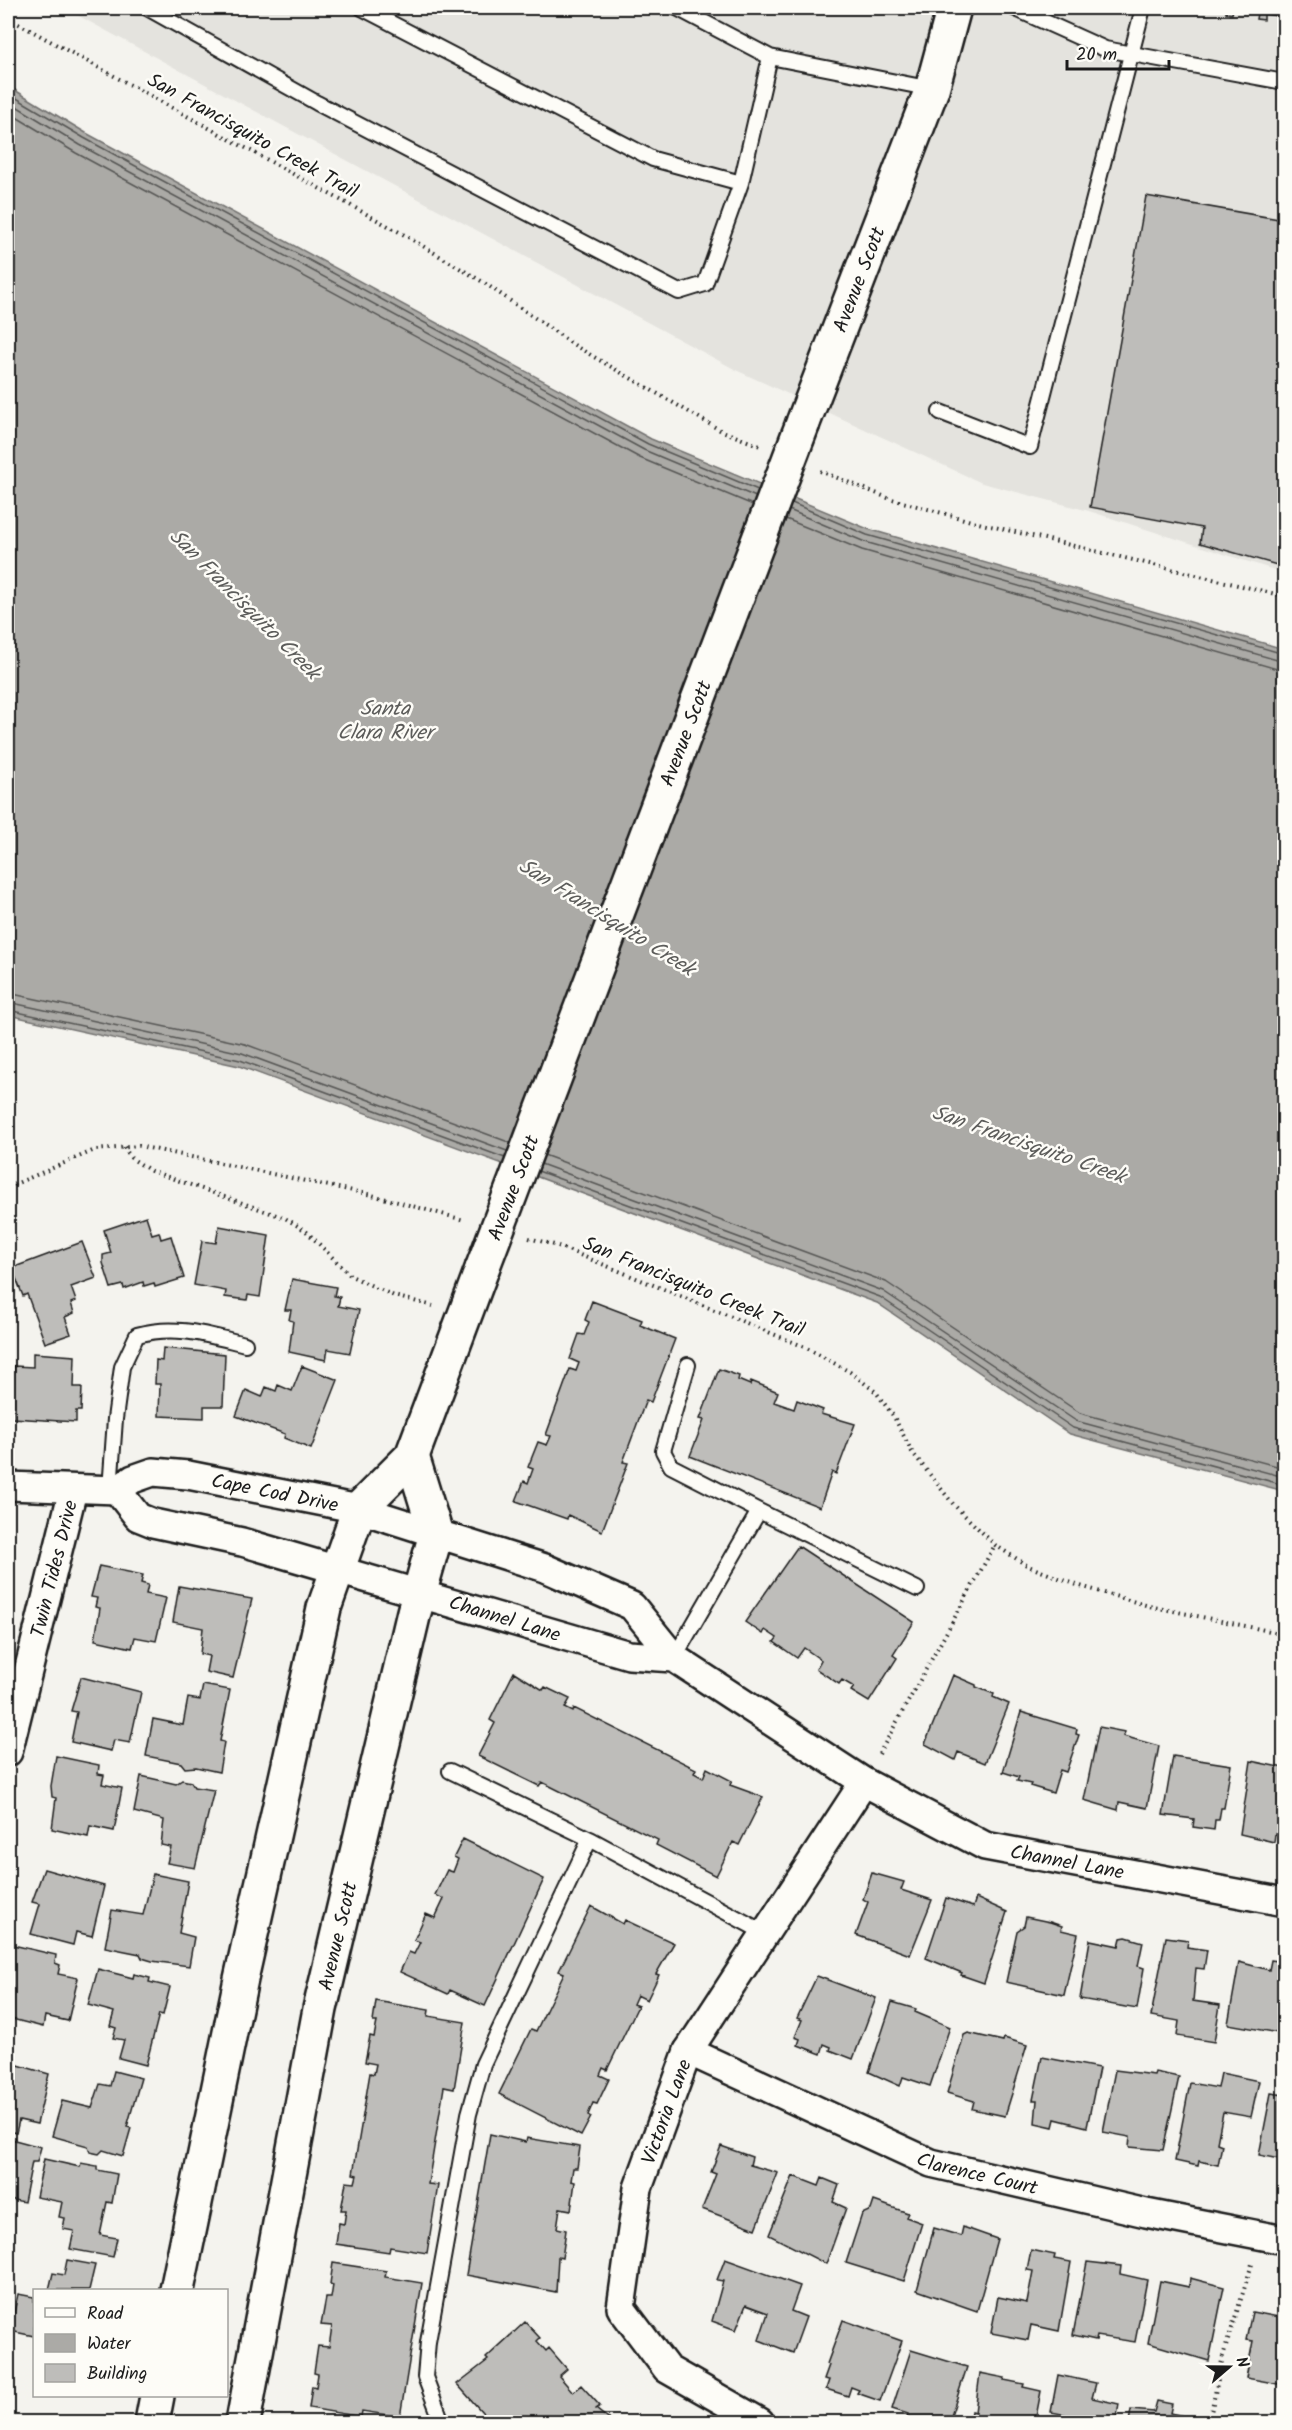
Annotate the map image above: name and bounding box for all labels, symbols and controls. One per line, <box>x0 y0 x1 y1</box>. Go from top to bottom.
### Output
scale bar <box>1067 33 1169 71</box>
text: 20 m <box>1076 41 1117 70</box>
street label: San Francisquito Creek Trail <box>141 65 364 208</box>
street label: Avenue Scott <box>825 222 895 338</box>
water label: San Francisquito Creek <box>161 522 329 690</box>
street label: Avenue Scott <box>652 676 722 792</box>
water label: Santa Clara River <box>337 693 437 750</box>
water label: San Francisquito Creek <box>512 851 703 988</box>
water label: San Francisquito Creek <box>928 1097 1132 1195</box>
street label: Avenue Scott <box>480 1131 549 1246</box>
street label: San Francisquito Creek Trail <box>577 1229 809 1347</box>
street label: Cape Cod Drive <box>208 1466 341 1522</box>
street label: Twin Tides Drive <box>23 1497 88 1641</box>
street label: Channel Lane <box>445 1588 564 1652</box>
street label: Channel Lane <box>1007 1837 1126 1890</box>
street label: Avenue Scott <box>311 1879 368 1994</box>
street label: Victoria Lane <box>634 2055 702 2169</box>
street label: Clarence Court <box>910 2144 1041 2205</box>
legend <box>33 2289 228 2397</box>
text: Road <box>87 2300 124 2329</box>
text: Water <box>87 2330 132 2359</box>
north arrow <box>1199 2337 1259 2397</box>
text: N <box>1228 2353 1255 2371</box>
text: Building <box>87 2360 147 2389</box>

